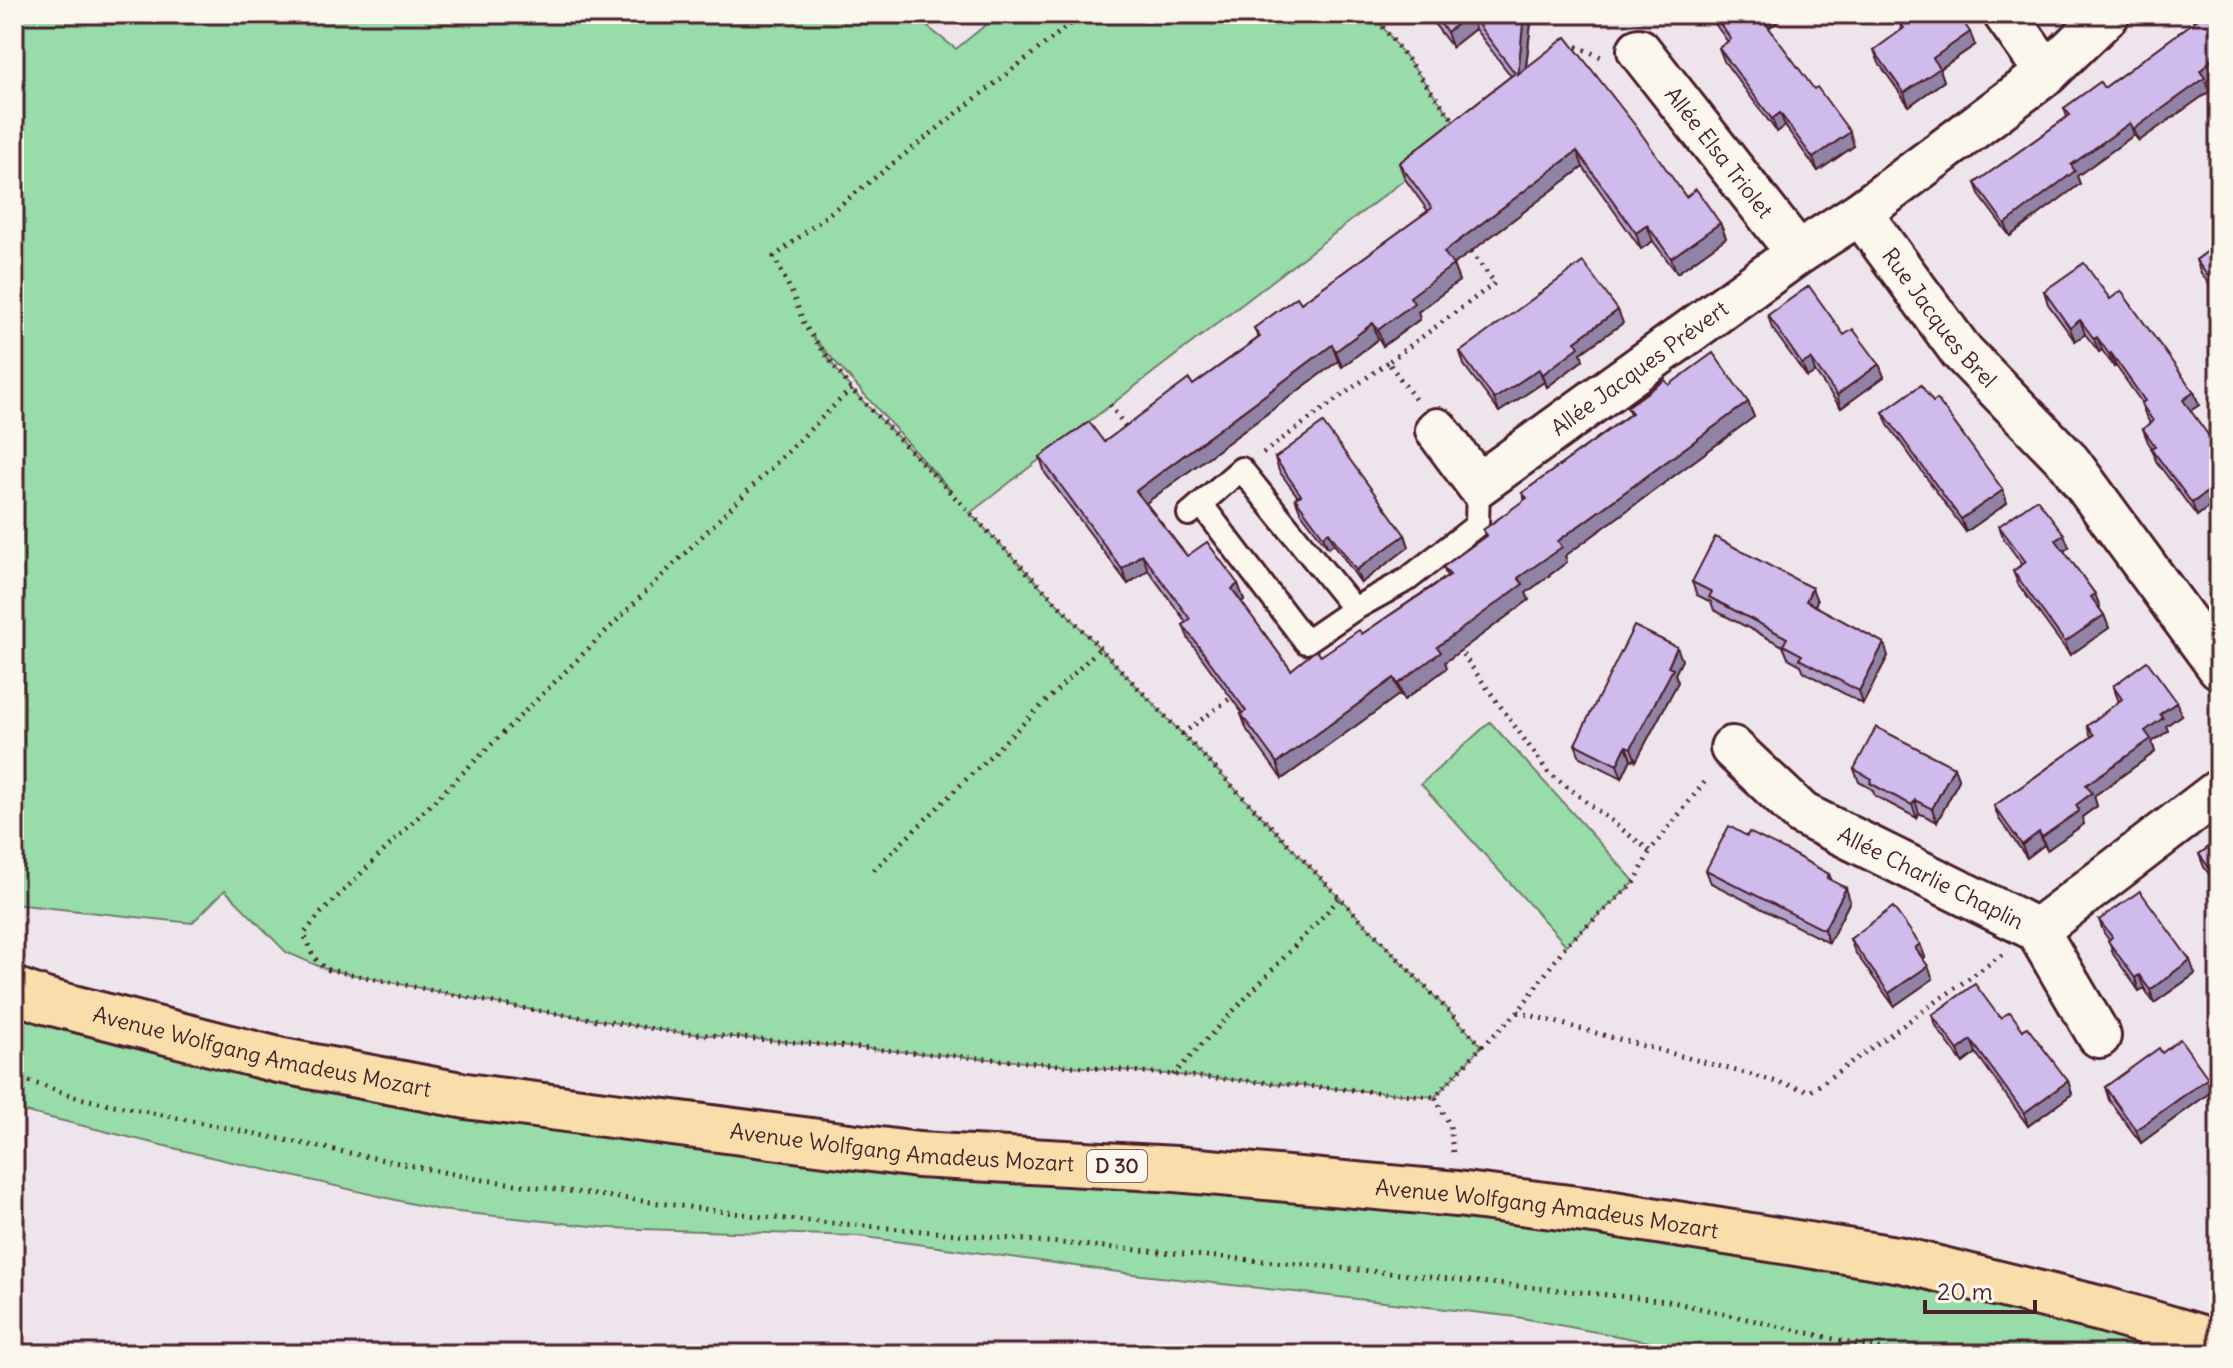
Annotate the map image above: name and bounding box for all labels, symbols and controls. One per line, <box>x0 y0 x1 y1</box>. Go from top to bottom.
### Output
street label: Allée Elsa Triolet <box>1659 81 1779 224</box>
street label: Rue Jacques Brel <box>1876 242 2003 393</box>
street label: Allée Jacques Prévert <box>1545 294 1733 442</box>
street label: Allée Charlie Chaplin <box>1833 820 2028 935</box>
street label: Avenue Wolfgang Amadeus Mozart <box>90 1000 433 1103</box>
street label: Avenue Wolfgang Amadeus Mozart <box>729 1117 1075 1177</box>
road number: D 30 <box>1087 1150 1147 1182</box>
street label: Avenue Wolfgang Amadeus Mozart <box>1374 1173 1720 1245</box>
scale bar <box>1925 1264 2035 1314</box>
text: 20 m <box>1937 1276 1993 1306</box>

